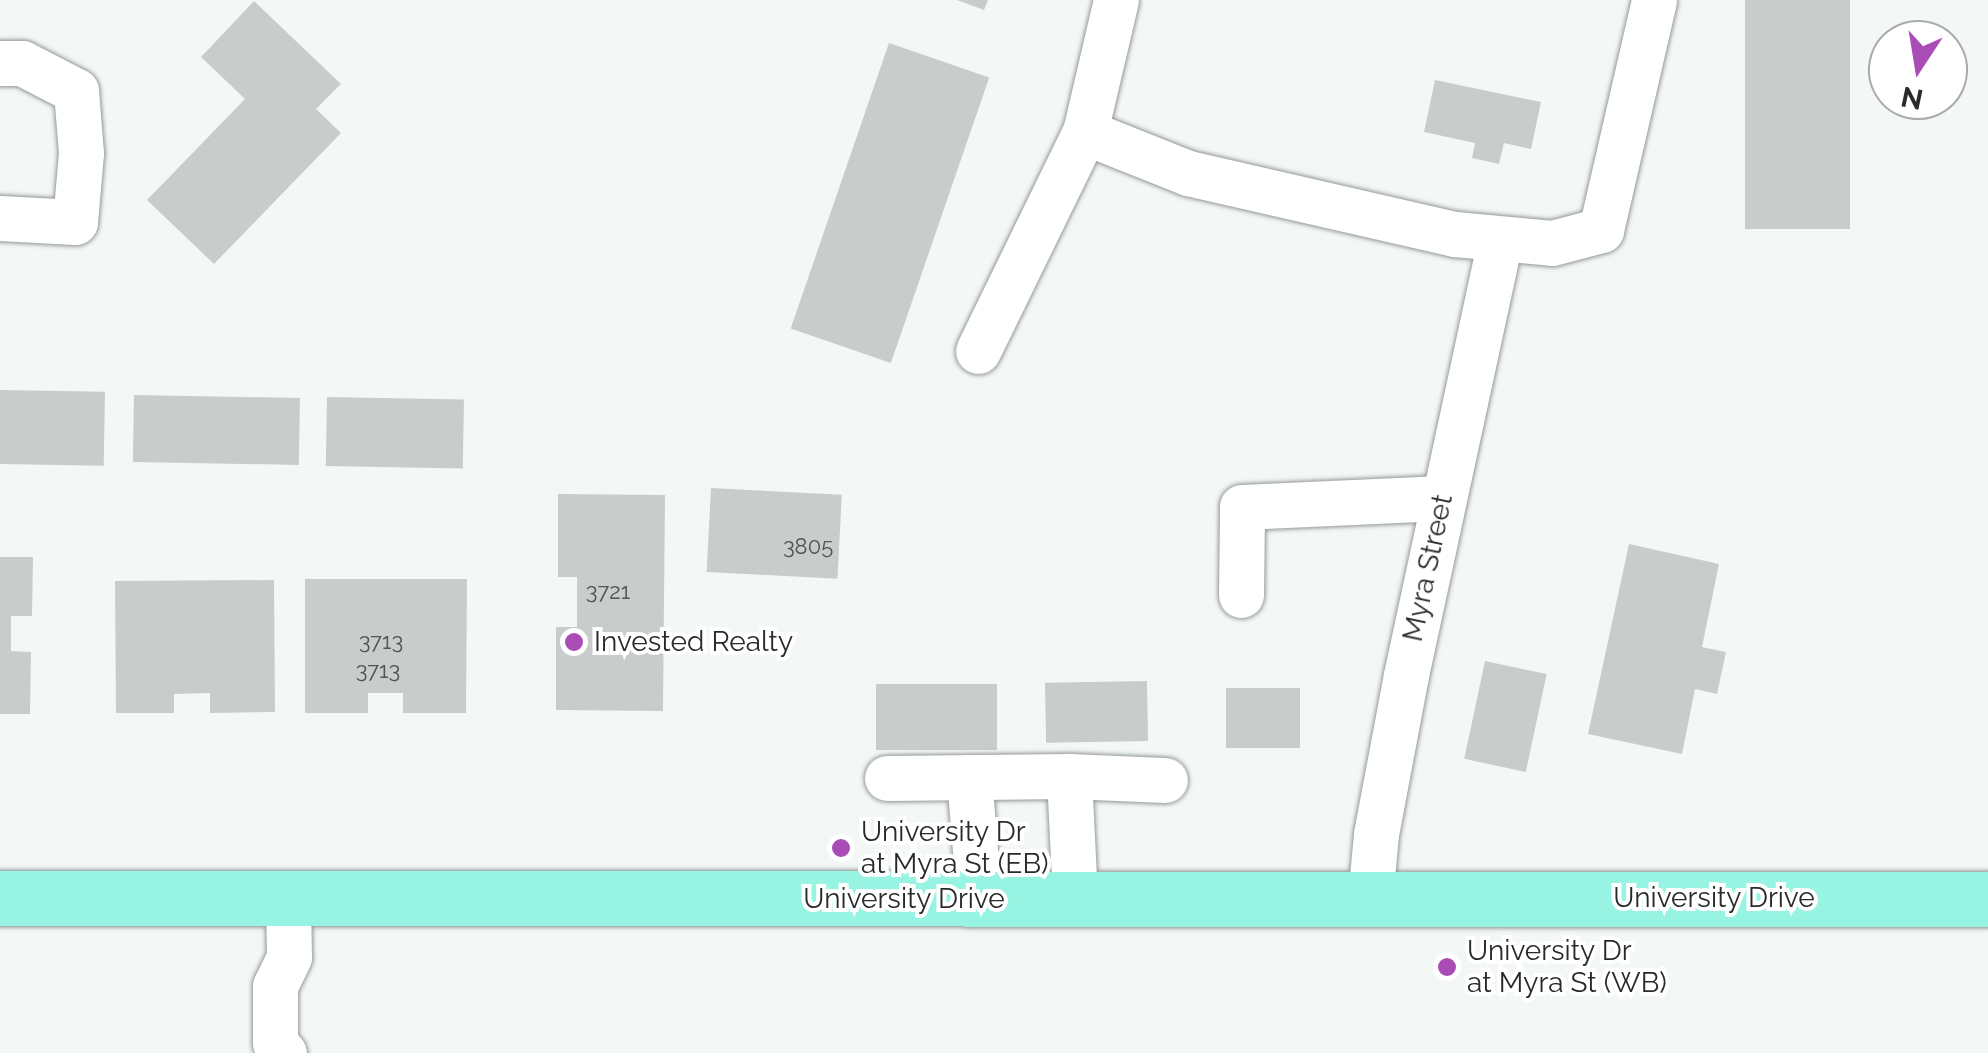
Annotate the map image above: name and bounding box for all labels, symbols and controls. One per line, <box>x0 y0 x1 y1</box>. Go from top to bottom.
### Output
north arrow <box>1868 20 1968 120</box>
text: N <box>1898 80 1926 116</box>
street label: Myra Street <box>1396 491 1460 645</box>
house number: 3805 <box>783 534 833 560</box>
house number: 3721 <box>586 579 630 605</box>
place label: Invested Realty <box>594 625 793 659</box>
house number: 3713 <box>359 629 403 655</box>
marker: Invested Realty <box>563 631 585 653</box>
house number: 3713 <box>356 658 400 684</box>
place label: University Dr at Myra St (EB) <box>861 815 1049 881</box>
marker: University Dr at Myra St (EB) <box>830 837 852 859</box>
street label: University Drive <box>1613 881 1815 915</box>
street label: University Drive <box>803 882 1005 916</box>
place label: University Dr at Myra St (WB) <box>1467 934 1667 1000</box>
marker: University Dr at Myra St (WB) <box>1436 956 1458 978</box>

